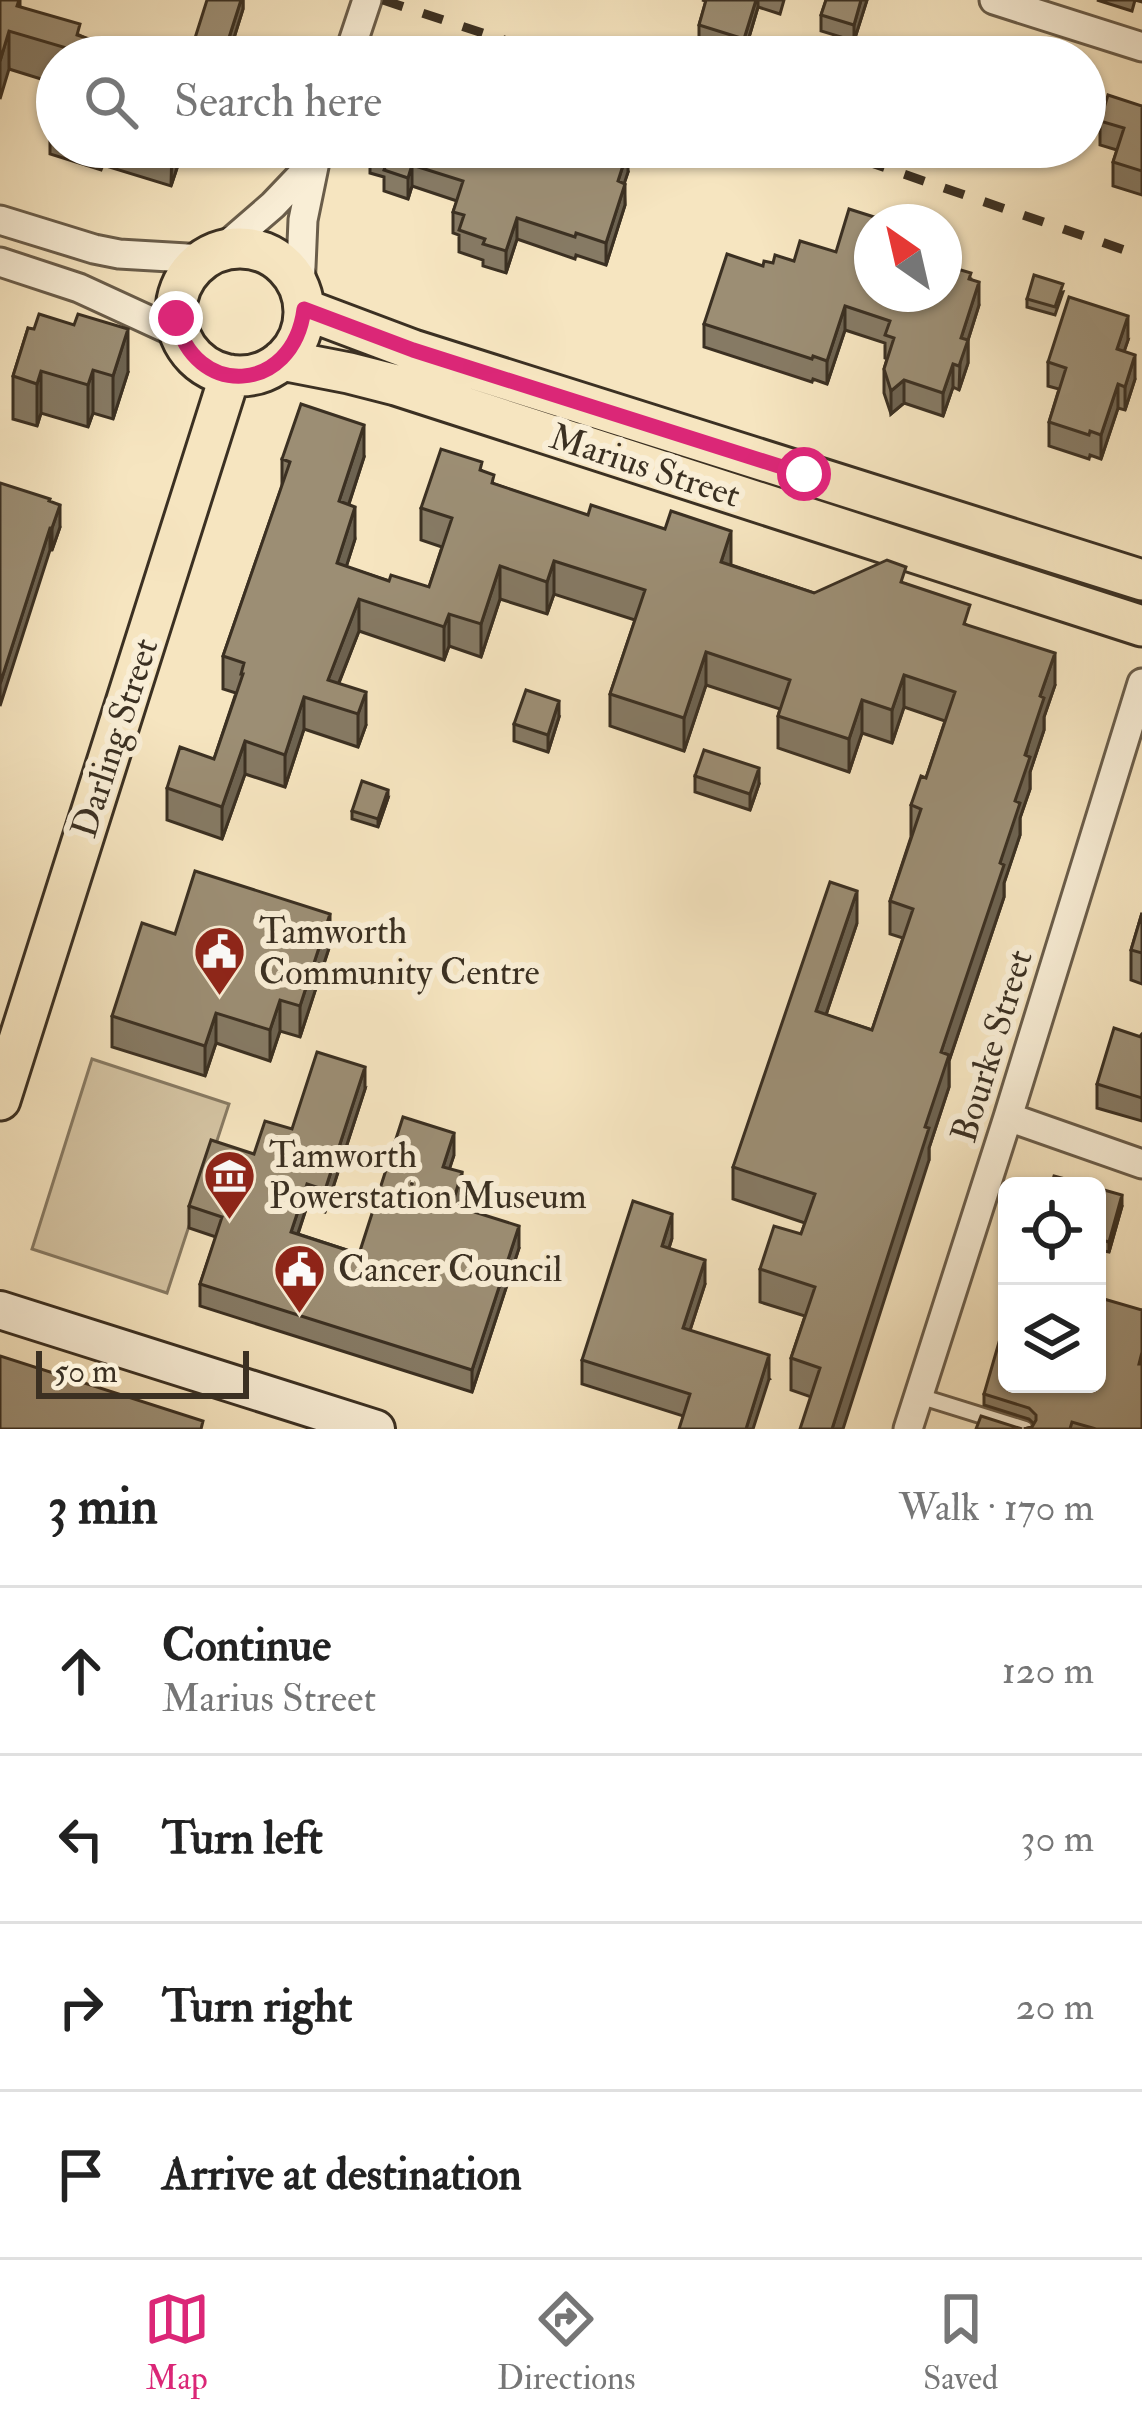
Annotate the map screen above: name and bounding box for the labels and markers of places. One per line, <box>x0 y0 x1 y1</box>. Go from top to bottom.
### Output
place label: Tamworth Community Centre <box>259 909 540 995</box>
public building icon: Tamworth Community Centre <box>192 924 248 998</box>
place label: Tamworth Powerstation Museum <box>269 1133 587 1219</box>
museum icon: Tamworth Powerstation Museum <box>202 1148 258 1222</box>
public building icon: Cancer Council <box>271 1241 327 1315</box>
place label: Cancer Council <box>338 1247 562 1292</box>

